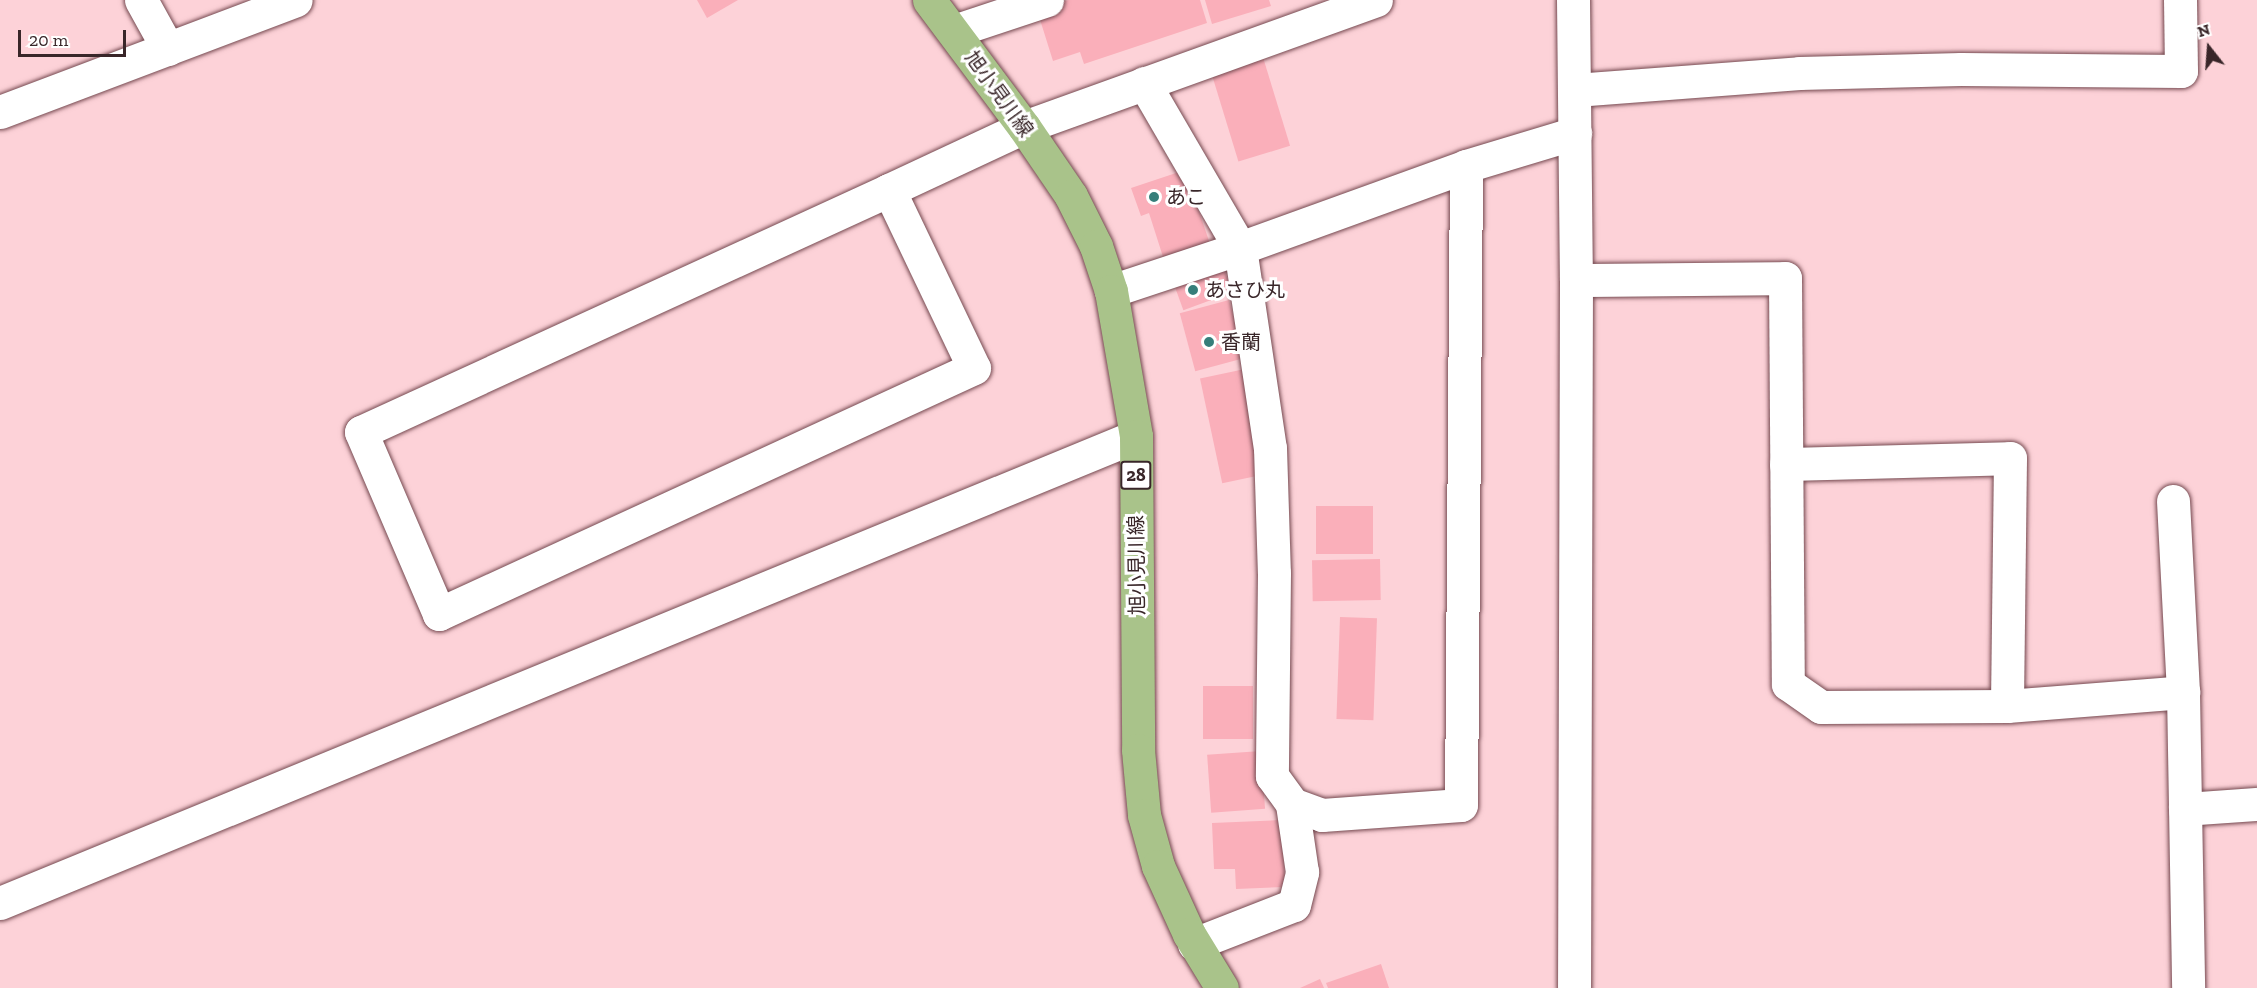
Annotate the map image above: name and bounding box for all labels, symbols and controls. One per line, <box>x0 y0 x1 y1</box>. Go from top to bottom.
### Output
scale bar <box>21 18 129 56</box>
north arrow <box>2179 18 2239 78</box>
text: N <box>2195 19 2212 41</box>
text: 20 m <box>29 29 68 51</box>
street label: 旭小見川線 <box>960 46 1038 142</box>
place label: あこ <box>1166 185 1206 209</box>
marker: あこ <box>1147 190 1161 204</box>
place label: あさひ丸 <box>1205 278 1285 302</box>
marker: あさひ丸 <box>1186 283 1200 297</box>
place label: 香蘭 <box>1221 330 1261 354</box>
marker: 香蘭 <box>1202 335 1216 349</box>
road number: 28 <box>1120 460 1152 490</box>
street label: 旭小見川線 <box>1124 515 1150 615</box>

